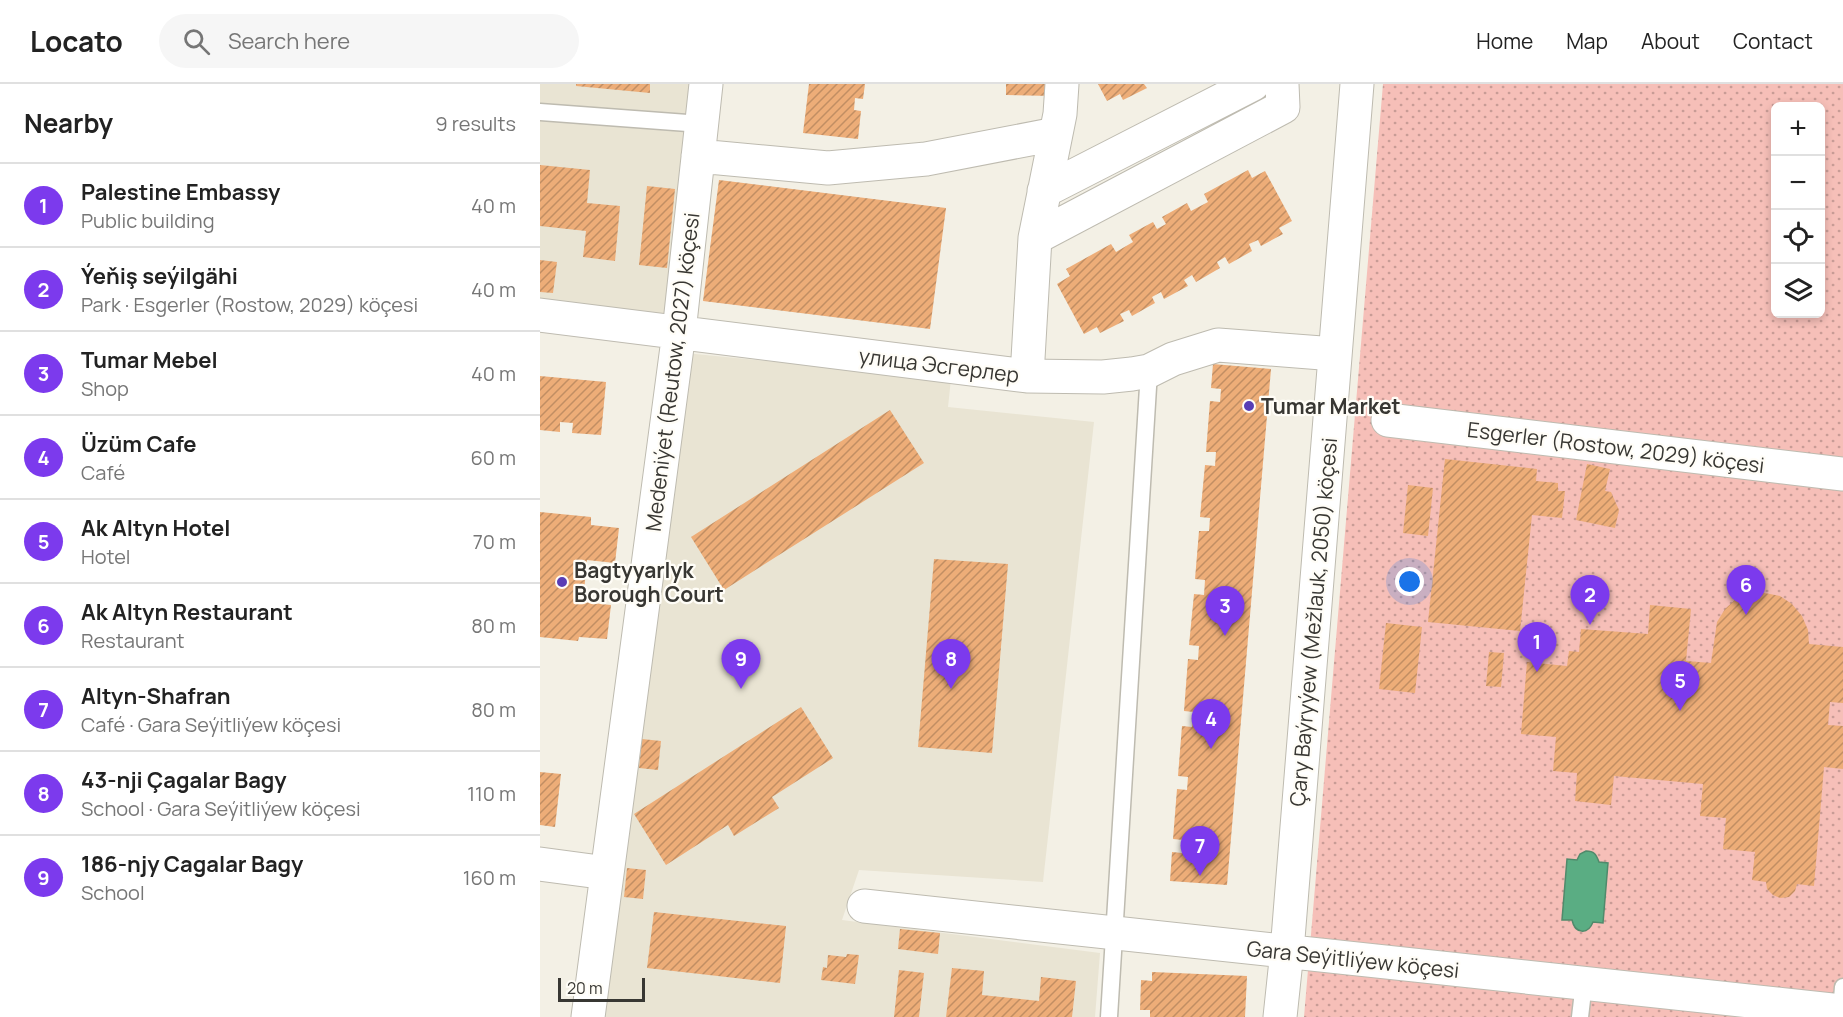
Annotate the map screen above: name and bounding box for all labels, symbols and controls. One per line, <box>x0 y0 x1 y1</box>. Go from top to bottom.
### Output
search box <box>159 14 579 68</box>
text: Locato <box>30 22 123 60</box>
icon: search <box>180 25 213 58</box>
text: Search here <box>228 26 350 56</box>
text: Home <box>1476 27 1533 55</box>
text: Map <box>1566 27 1608 55</box>
text: About <box>1641 27 1700 55</box>
text: Contact <box>1733 27 1813 55</box>
map controls <box>1771 102 1825 318</box>
button: + <box>1771 102 1825 156</box>
text: Nearby <box>24 105 113 141</box>
text: 9 results <box>435 110 516 137</box>
button: − <box>1771 156 1825 210</box>
text: Palestine Embassy <box>81 177 280 207</box>
text: 1 <box>39 192 48 219</box>
text: 40 m <box>471 192 516 219</box>
text: Public building <box>81 207 215 234</box>
button: locate <box>1771 210 1825 264</box>
street label: Medeniýet (Reutow, 2027) köçesi <box>639 211 705 533</box>
text: Ýeňiş seýilgähi <box>81 261 238 291</box>
button: layers <box>1771 264 1825 318</box>
text: 2 <box>38 276 49 303</box>
text: 40 m <box>471 276 516 303</box>
text: Park · Esgerler (Rostow, 2029) köçesi <box>81 291 418 318</box>
street label: улица Эсгерлер <box>857 341 1021 389</box>
text: Tumar Mebel <box>81 345 218 375</box>
text: 3 <box>38 360 49 387</box>
text: 40 m <box>471 360 516 387</box>
text: Shop <box>81 375 129 402</box>
place label: Tumar Market <box>1261 392 1401 420</box>
marker: Tumar Market <box>1242 399 1256 413</box>
street label: Esgerler (Rostow, 2029) köçesi <box>1466 415 1766 479</box>
text: Üzüm Cafe <box>81 429 197 459</box>
street label: Çary Baýryýew (Mežlauk, 2050) köçesi <box>1283 437 1343 807</box>
text: 4 <box>37 444 50 471</box>
text: 60 m <box>470 444 516 471</box>
text: Café <box>81 459 125 486</box>
text: Ak Altyn Hotel <box>81 513 230 543</box>
text: 5 <box>38 528 49 555</box>
text: 70 m <box>473 528 516 555</box>
text: Hotel <box>81 543 131 570</box>
place label: Bagtyyarlyk Borough Court <box>574 556 724 608</box>
pin: 6 <box>1726 566 1766 615</box>
your location <box>1395 567 1424 596</box>
marker: Bagtyyarlyk Borough Court <box>555 575 569 589</box>
pin: 2 <box>1570 576 1610 625</box>
pin: 3 <box>1206 586 1244 636</box>
text: Ak Altyn Restaurant <box>81 597 293 627</box>
text: 6 <box>37 612 50 639</box>
text: 80 m <box>471 612 516 639</box>
pin: 1 <box>1518 622 1556 672</box>
text: Restaurant <box>81 627 185 654</box>
pin: 9 <box>722 640 760 689</box>
pin: 8 <box>932 640 970 689</box>
pin: 5 <box>1660 662 1700 711</box>
text: Altyn-Shafran <box>81 681 231 711</box>
text: 7 <box>38 696 49 723</box>
text: 80 m <box>471 696 516 723</box>
pin: 4 <box>1192 700 1230 749</box>
text: Café · Gara Seýitliýew köçesi <box>81 711 341 738</box>
text: 43-nji Çagalar Bagy <box>81 765 287 795</box>
text: 8 <box>37 780 50 807</box>
text: 110 m <box>467 780 516 807</box>
text: School · Gara Seýitliýew köçesi <box>81 795 361 822</box>
pin: 7 <box>1180 826 1220 876</box>
text: 186-njy Cagalar Bagy <box>81 849 303 879</box>
text: 9 <box>37 864 50 891</box>
text: 160 m <box>463 864 516 891</box>
text: School <box>81 879 145 906</box>
street label: Gara Seýitliýew köçesi <box>1245 934 1461 984</box>
scale bar <box>558 975 645 1002</box>
text: 20 m <box>567 977 603 999</box>

